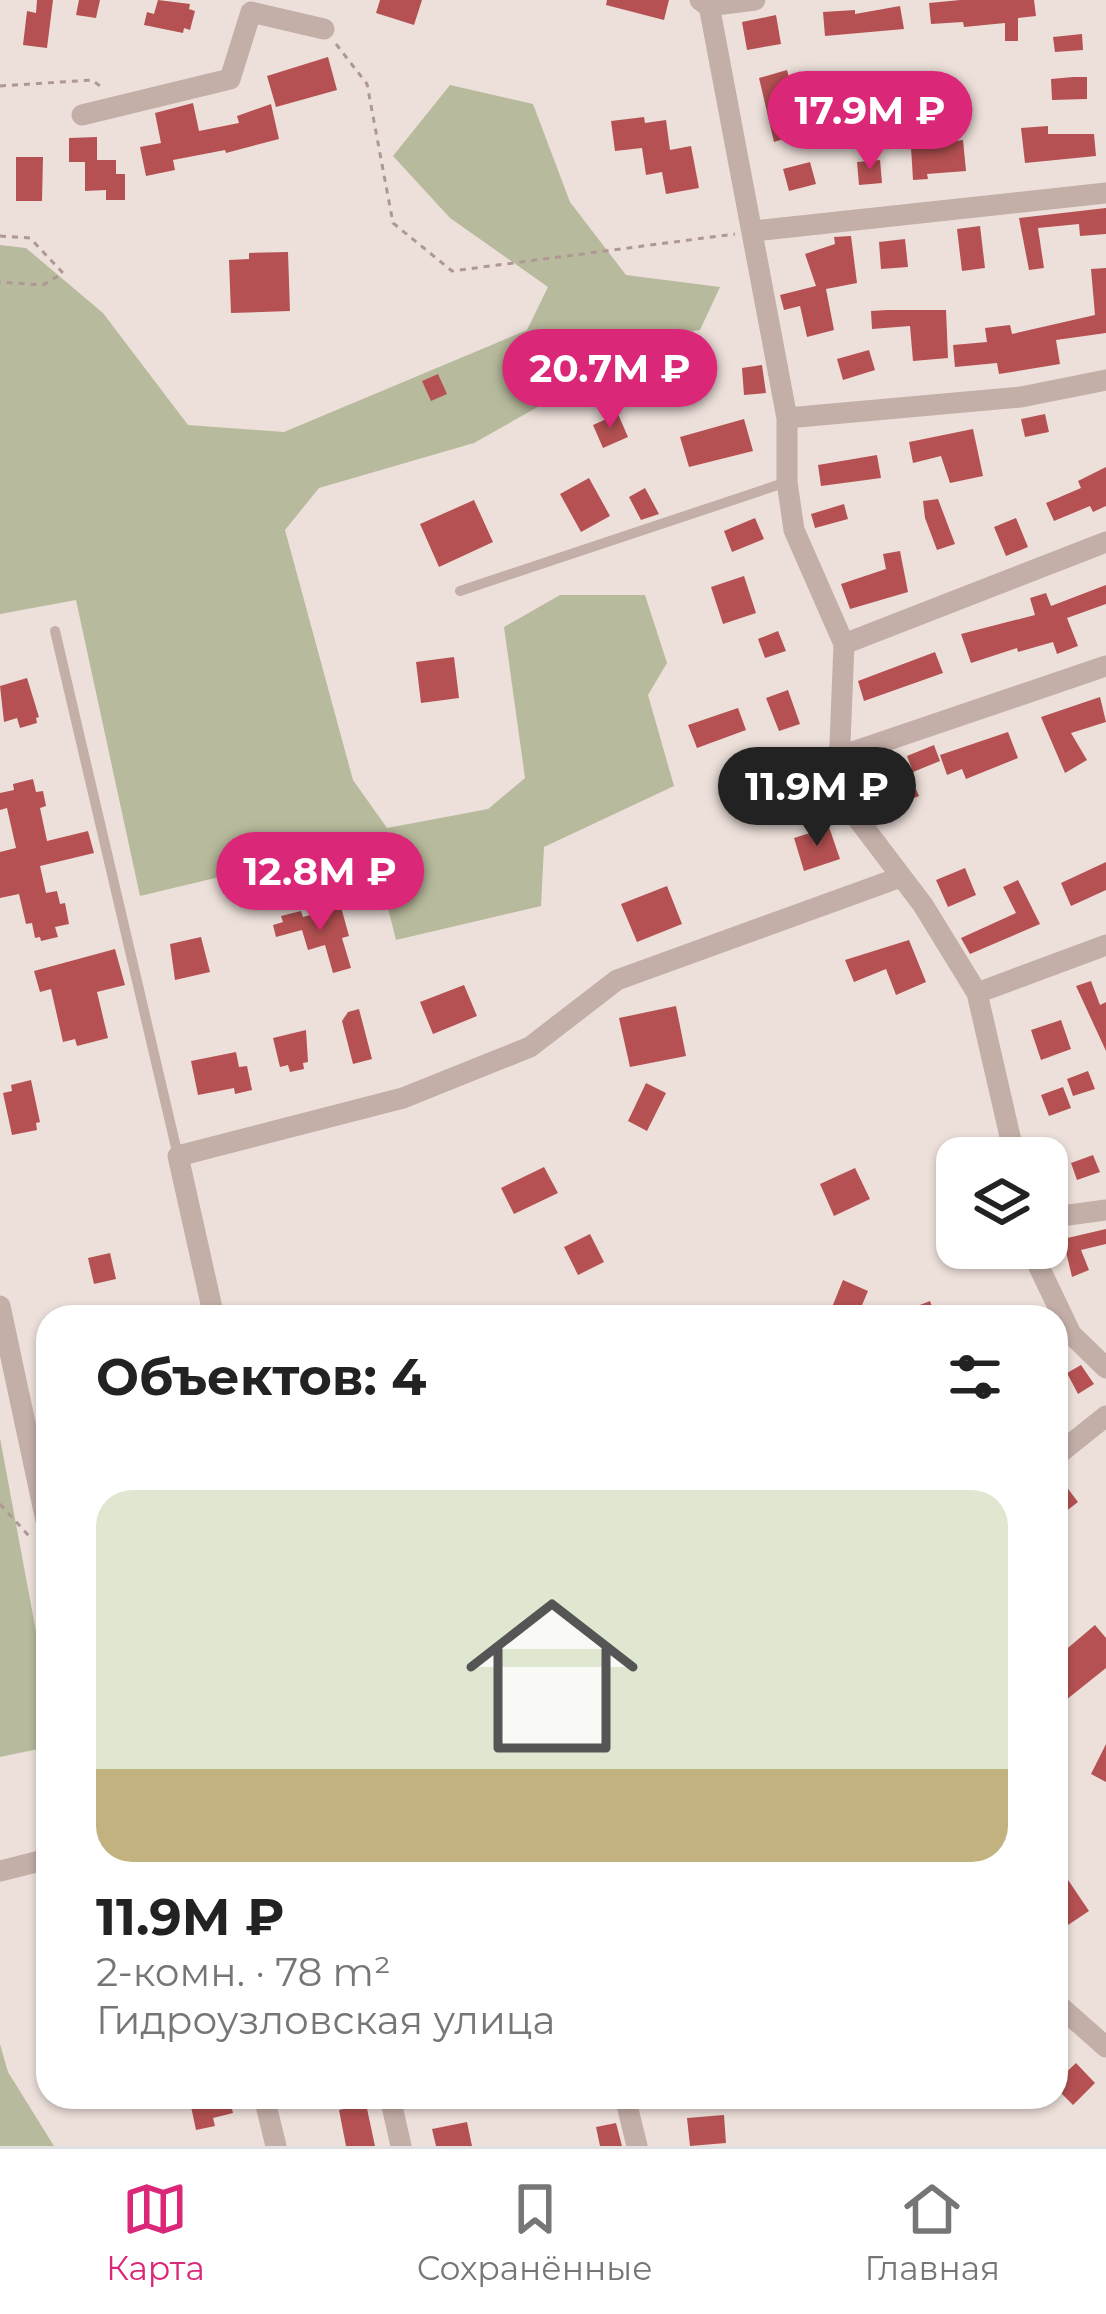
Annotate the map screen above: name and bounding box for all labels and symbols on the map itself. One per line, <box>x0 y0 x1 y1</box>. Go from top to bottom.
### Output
pin: 17.9M ₽ <box>759 71 981 173</box>
pin: 20.7M ₽ <box>499 329 721 431</box>
pin: 11.9M ₽ <box>706 747 928 849</box>
pin: 12.8M ₽ <box>209 832 431 934</box>

